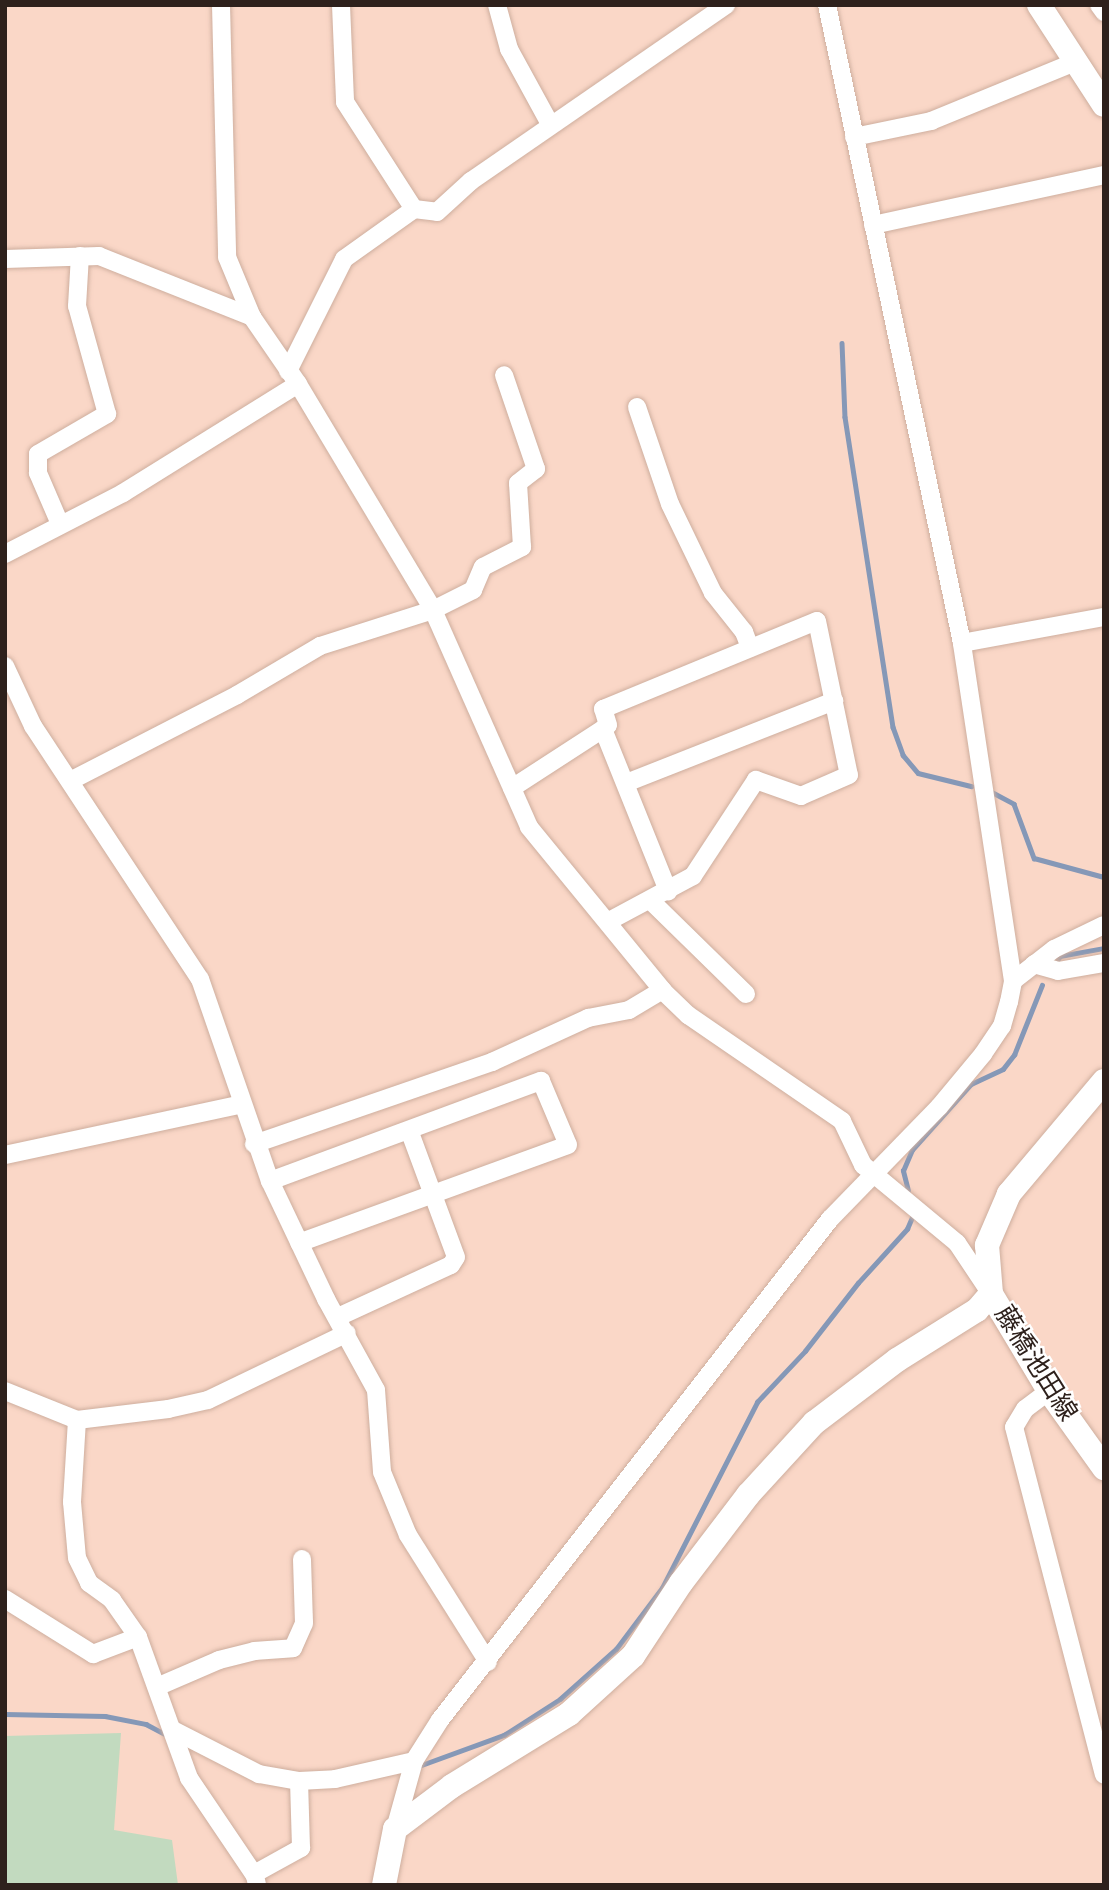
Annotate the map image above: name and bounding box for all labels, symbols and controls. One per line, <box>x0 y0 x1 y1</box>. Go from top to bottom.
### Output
street label: 藤橋池田線 <box>987 1301 1083 1427</box>

